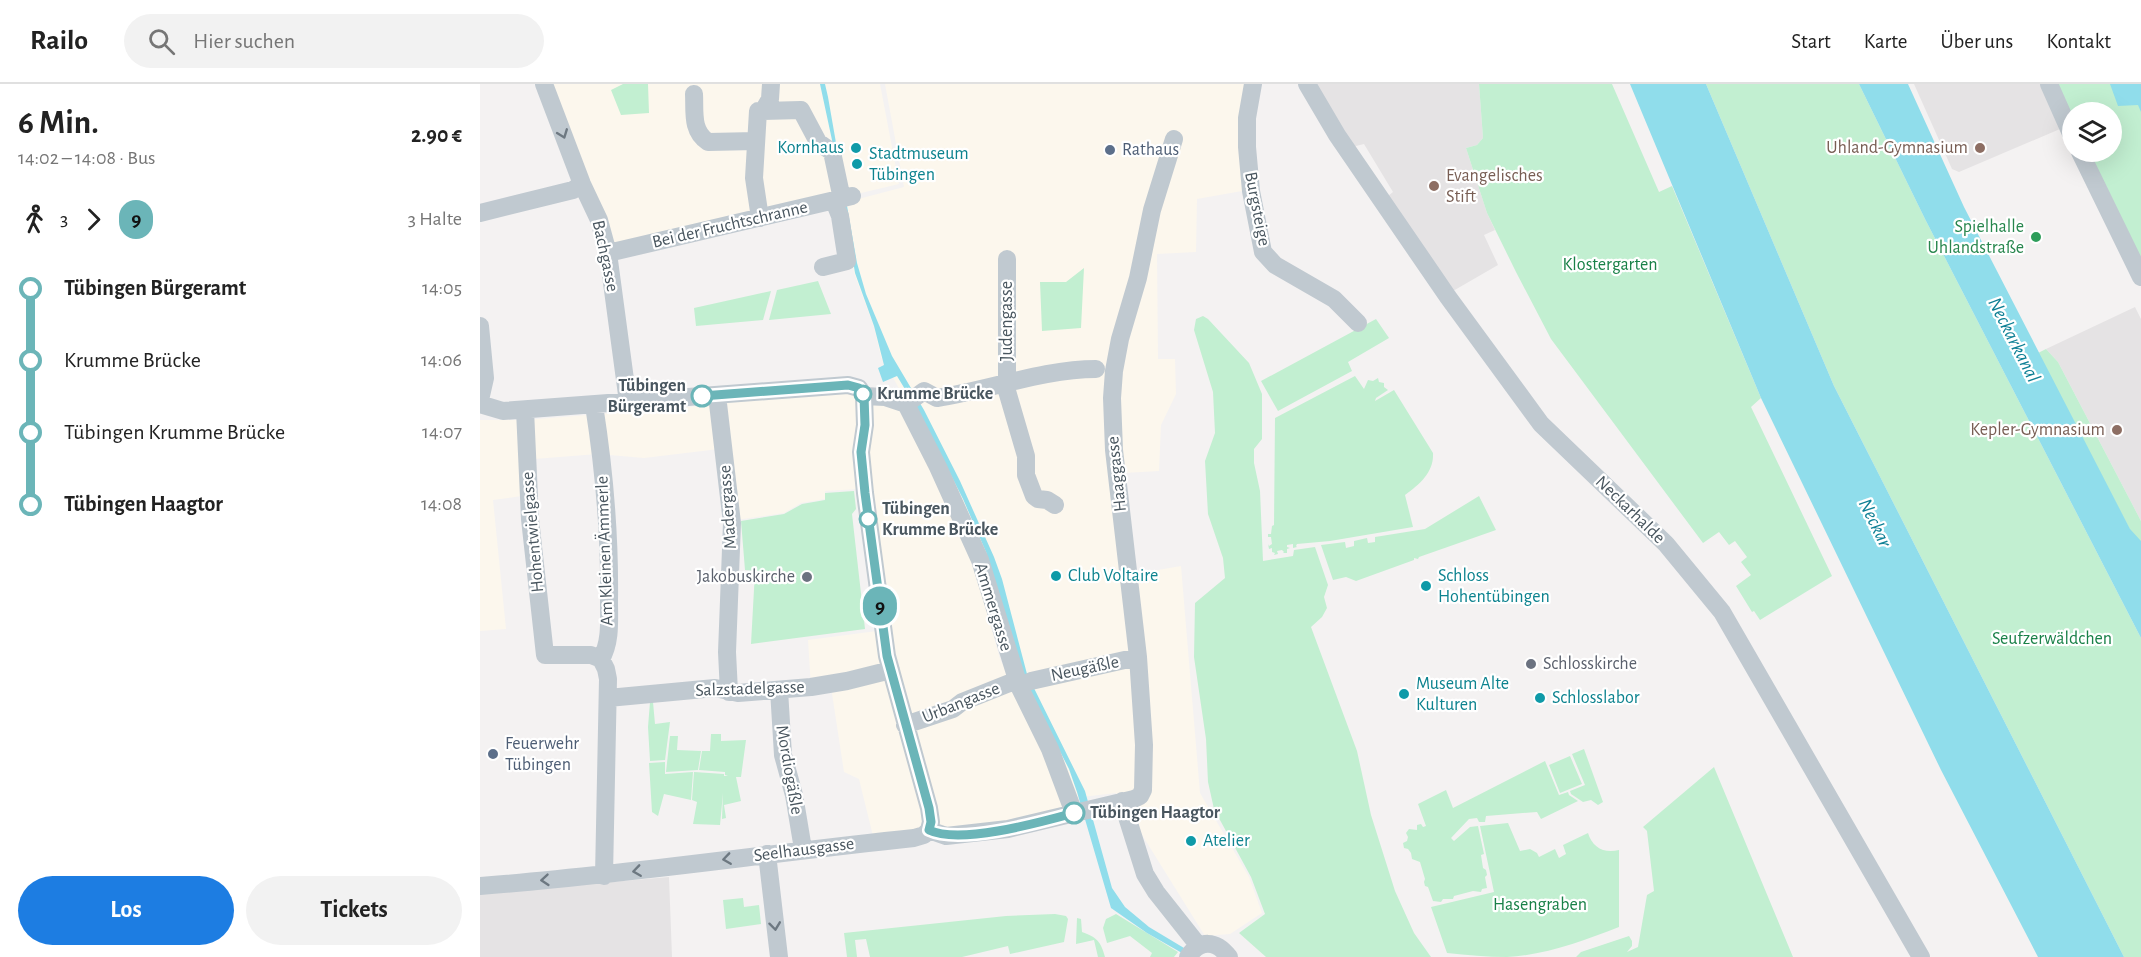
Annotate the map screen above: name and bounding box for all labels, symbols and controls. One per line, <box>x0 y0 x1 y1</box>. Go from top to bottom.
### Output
search box <box>124 14 544 68</box>
icon: search <box>145 25 178 58</box>
text: Railo <box>30 27 88 55</box>
text: Hier suchen <box>193 30 295 52</box>
text: Start <box>1791 31 1831 52</box>
text: Karte <box>1864 31 1907 52</box>
text: Über uns <box>1940 31 2013 52</box>
text: Kontakt <box>2046 31 2111 52</box>
map controls <box>2062 102 2122 162</box>
button: layers <box>2062 102 2122 162</box>
text: 6 Min. <box>18 107 99 140</box>
text: 2.90 € <box>411 124 462 146</box>
one-way arrow <box>556 128 568 139</box>
place label: Kornhaus <box>777 139 844 157</box>
place label: Uhland-Gymnasium <box>1826 139 1968 157</box>
marker: Kornhaus <box>849 141 863 155</box>
place label: Rathaus <box>1122 141 1179 159</box>
marker: Uhland-Gymnasium <box>1973 141 1987 155</box>
marker: Rathaus <box>1103 143 1117 157</box>
place label: Stadtmuseum Tübingen <box>869 145 969 184</box>
text: 14:02 – 14:08 · Bus <box>18 148 156 168</box>
marker: Stadtmuseum Tübingen <box>850 157 864 171</box>
place label: Evangelisches Stift <box>1446 167 1543 206</box>
street label: Burgsteige <box>1241 170 1273 248</box>
marker: Evangelisches Stift <box>1427 179 1441 193</box>
street label: Bei der Fruchtschranne <box>651 198 809 252</box>
icon: walk <box>18 203 51 236</box>
icon: forward <box>77 203 110 236</box>
text: 3 <box>60 209 68 229</box>
text: 9 <box>131 209 141 230</box>
text: 3 Halte <box>408 209 462 229</box>
place label: Spielhalle Uhlandstraße <box>1928 218 2024 257</box>
street label: Bachgasse <box>589 219 621 293</box>
marker: Spielhalle Uhlandstraße <box>2029 230 2043 244</box>
park label: Klostergarten <box>1563 256 1657 274</box>
text: Tübingen Bürgeramt <box>64 277 246 299</box>
text: 14:05 <box>422 278 462 298</box>
street label: Judengasse <box>998 281 1016 361</box>
water label: Neckarkanal <box>1984 294 2044 386</box>
text: Krumme Brücke <box>64 349 201 371</box>
text: 14:06 <box>421 350 462 370</box>
place label: Tübingen Bürgeramt <box>607 377 686 416</box>
marker: Tübingen Bürgeramt <box>691 385 713 407</box>
marker: Krumme Brücke <box>854 385 872 403</box>
place label: Krumme Brücke <box>877 385 993 403</box>
text: Tübingen Krumme Brücke <box>64 421 285 443</box>
place label: Kepler-Gymnasium <box>1970 421 2105 439</box>
text: 14:07 <box>422 422 462 442</box>
marker: Kepler-Gymnasium <box>2110 423 2124 437</box>
street label: Haaggasse <box>1104 435 1130 513</box>
street label: Madergasse <box>716 464 740 550</box>
street label: Hohentwielgasse <box>519 471 547 593</box>
street label: Neckarhalde <box>1592 473 1668 547</box>
street label: Am Kleinen Ämmerle <box>591 476 617 626</box>
text: Tübingen Haagtor <box>64 493 223 515</box>
text: 14:08 <box>421 494 462 514</box>
water label: Neckar <box>1855 496 1895 551</box>
place label: Tübingen Krumme Brücke <box>882 500 998 539</box>
marker: Tübingen Krumme Brücke <box>859 510 877 528</box>
street label: Ammergasse <box>971 561 1015 653</box>
place label: Club Voltaire <box>1068 567 1158 585</box>
place label: Schloss Hohentübingen <box>1438 567 1550 606</box>
place label: Jakobuskirche <box>697 568 795 586</box>
marker: Club Voltaire <box>1049 569 1063 583</box>
marker: Jakobuskirche <box>800 570 814 584</box>
marker: Schloss Hohentübingen <box>1419 579 1433 593</box>
line badge: 9 <box>860 586 900 626</box>
text: 9 <box>875 596 885 617</box>
park label: Seufzerwäldchen <box>1992 630 2112 648</box>
street label: Neugäßle <box>1049 653 1121 685</box>
place label: Schlosskirche <box>1543 655 1637 673</box>
marker: Schlosskirche <box>1524 657 1538 671</box>
place label: Museum Alte Kulturen <box>1416 675 1509 714</box>
street label: Salzstadelgasse <box>695 678 805 700</box>
street label: Urbangasse <box>920 679 1002 727</box>
marker: Museum Alte Kulturen <box>1397 687 1411 701</box>
place label: Schlosslabor <box>1552 689 1640 707</box>
marker: Schlosslabor <box>1533 691 1547 705</box>
street label: Mordiogäßle <box>772 724 806 816</box>
place label: Feuerwehr Tübingen <box>505 735 579 774</box>
marker: Feuerwehr Tübingen <box>486 747 500 761</box>
marker: Tübingen Haagtor <box>1063 802 1085 824</box>
place label: Tübingen Haagtor <box>1090 804 1221 822</box>
place label: Atelier <box>1203 832 1250 850</box>
marker: Atelier <box>1184 834 1198 848</box>
street label: Seelhausgasse <box>753 835 855 865</box>
one-way arrow <box>722 853 732 865</box>
one-way arrow <box>632 865 641 877</box>
one-way arrow <box>541 874 550 887</box>
button: Los <box>18 876 234 945</box>
button: Tickets <box>246 876 462 945</box>
park label: Hasengraben <box>1493 896 1587 914</box>
one-way arrow <box>768 922 781 931</box>

